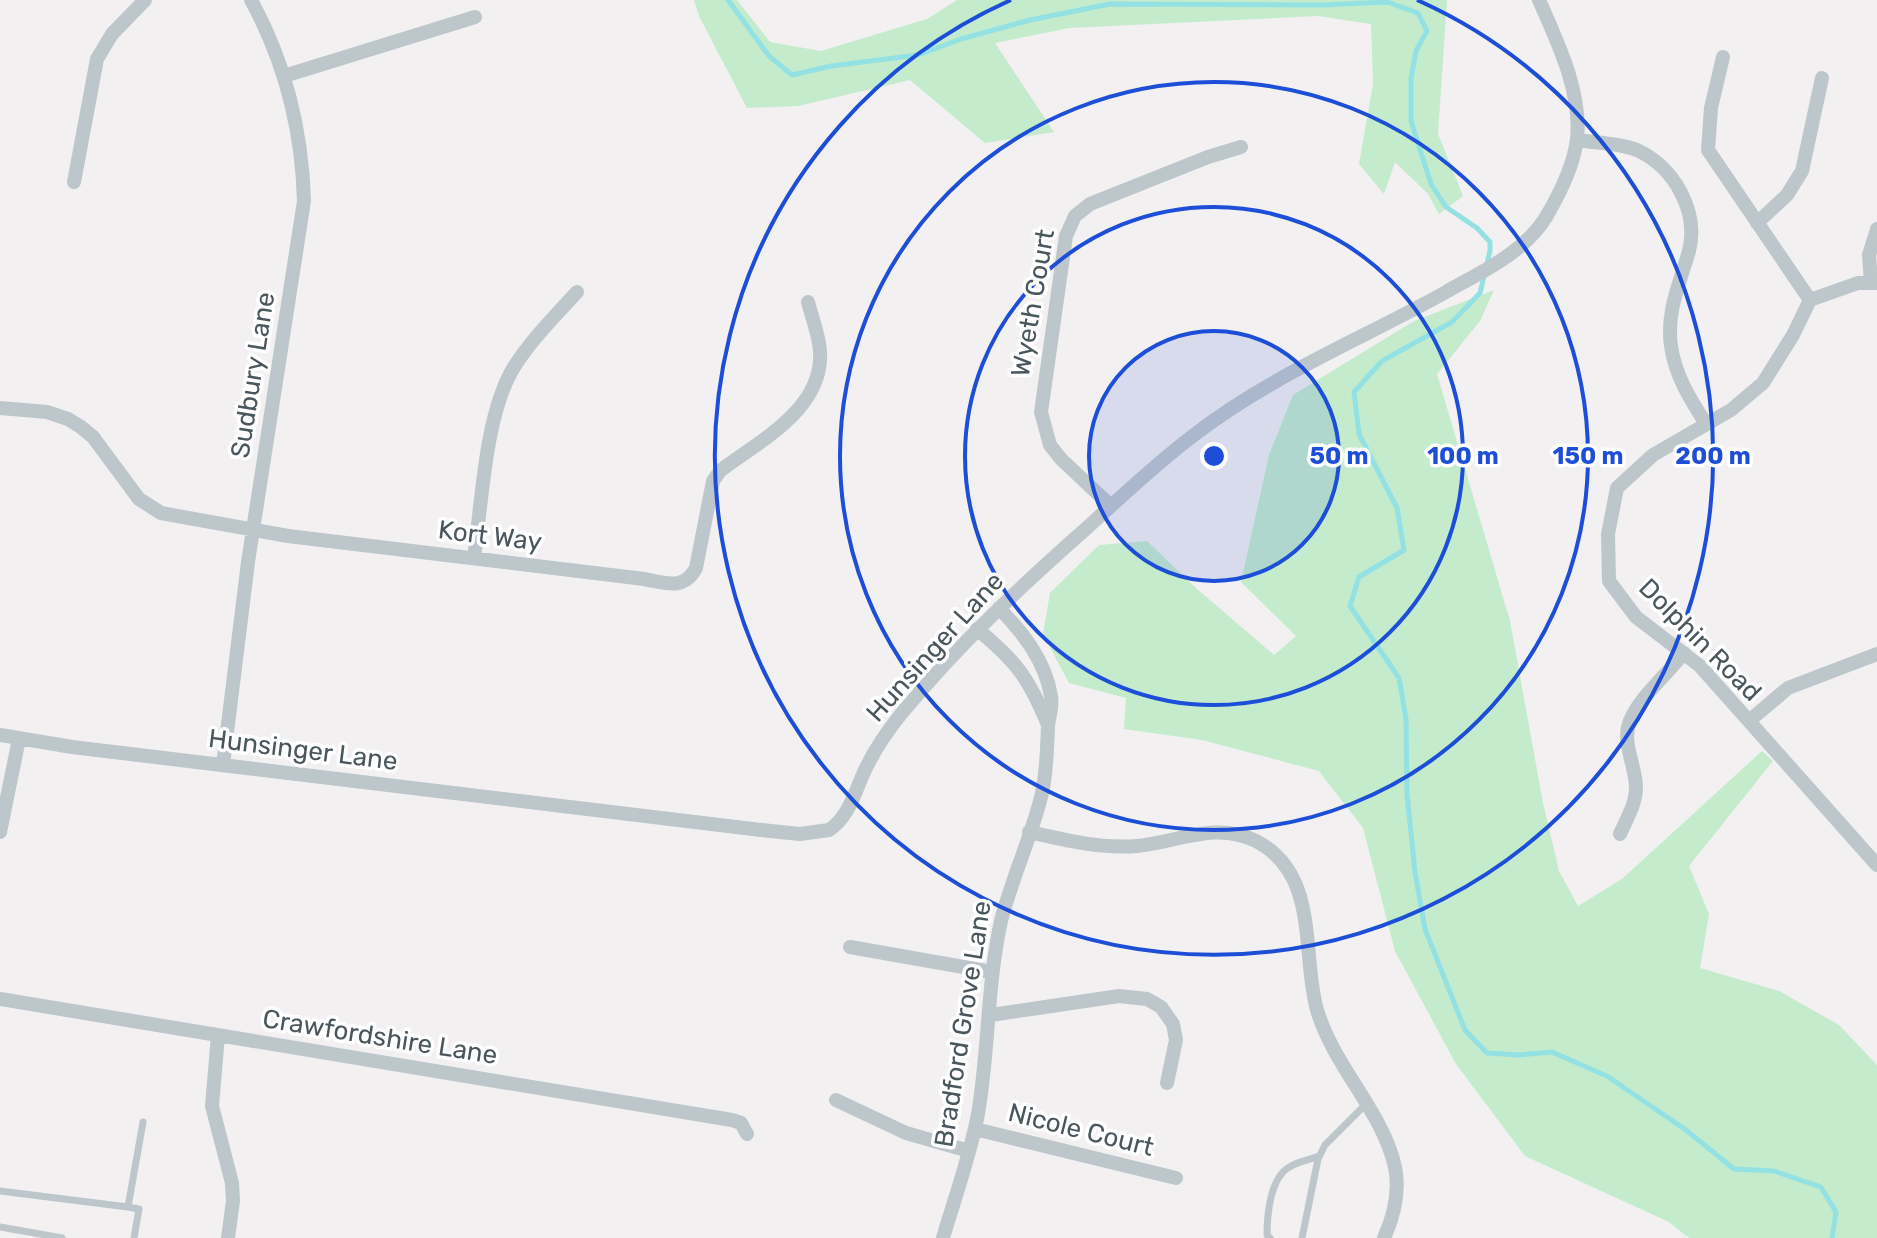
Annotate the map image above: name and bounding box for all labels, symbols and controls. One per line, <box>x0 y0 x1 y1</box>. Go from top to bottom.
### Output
street label: Wyeth Court <box>1005 227 1061 379</box>
street label: Sudbury Lane <box>225 290 281 460</box>
centre of rings <box>1200 442 1228 470</box>
text: 50 m <box>1310 442 1368 470</box>
text: 100 m <box>1427 442 1499 470</box>
text: 150 m <box>1553 442 1623 470</box>
text: 200 m <box>1675 442 1751 470</box>
street label: Kort Way <box>436 514 544 558</box>
street label: Hunsinger Lane <box>860 566 1010 728</box>
street label: Dolphin Road <box>1632 572 1768 708</box>
street label: Hunsinger Lane <box>207 723 399 777</box>
street label: Bradford Grove Lane <box>928 899 998 1149</box>
street label: Crawfordshire Lane <box>260 1003 500 1071</box>
street label: Nicole Court <box>1005 1097 1157 1163</box>

